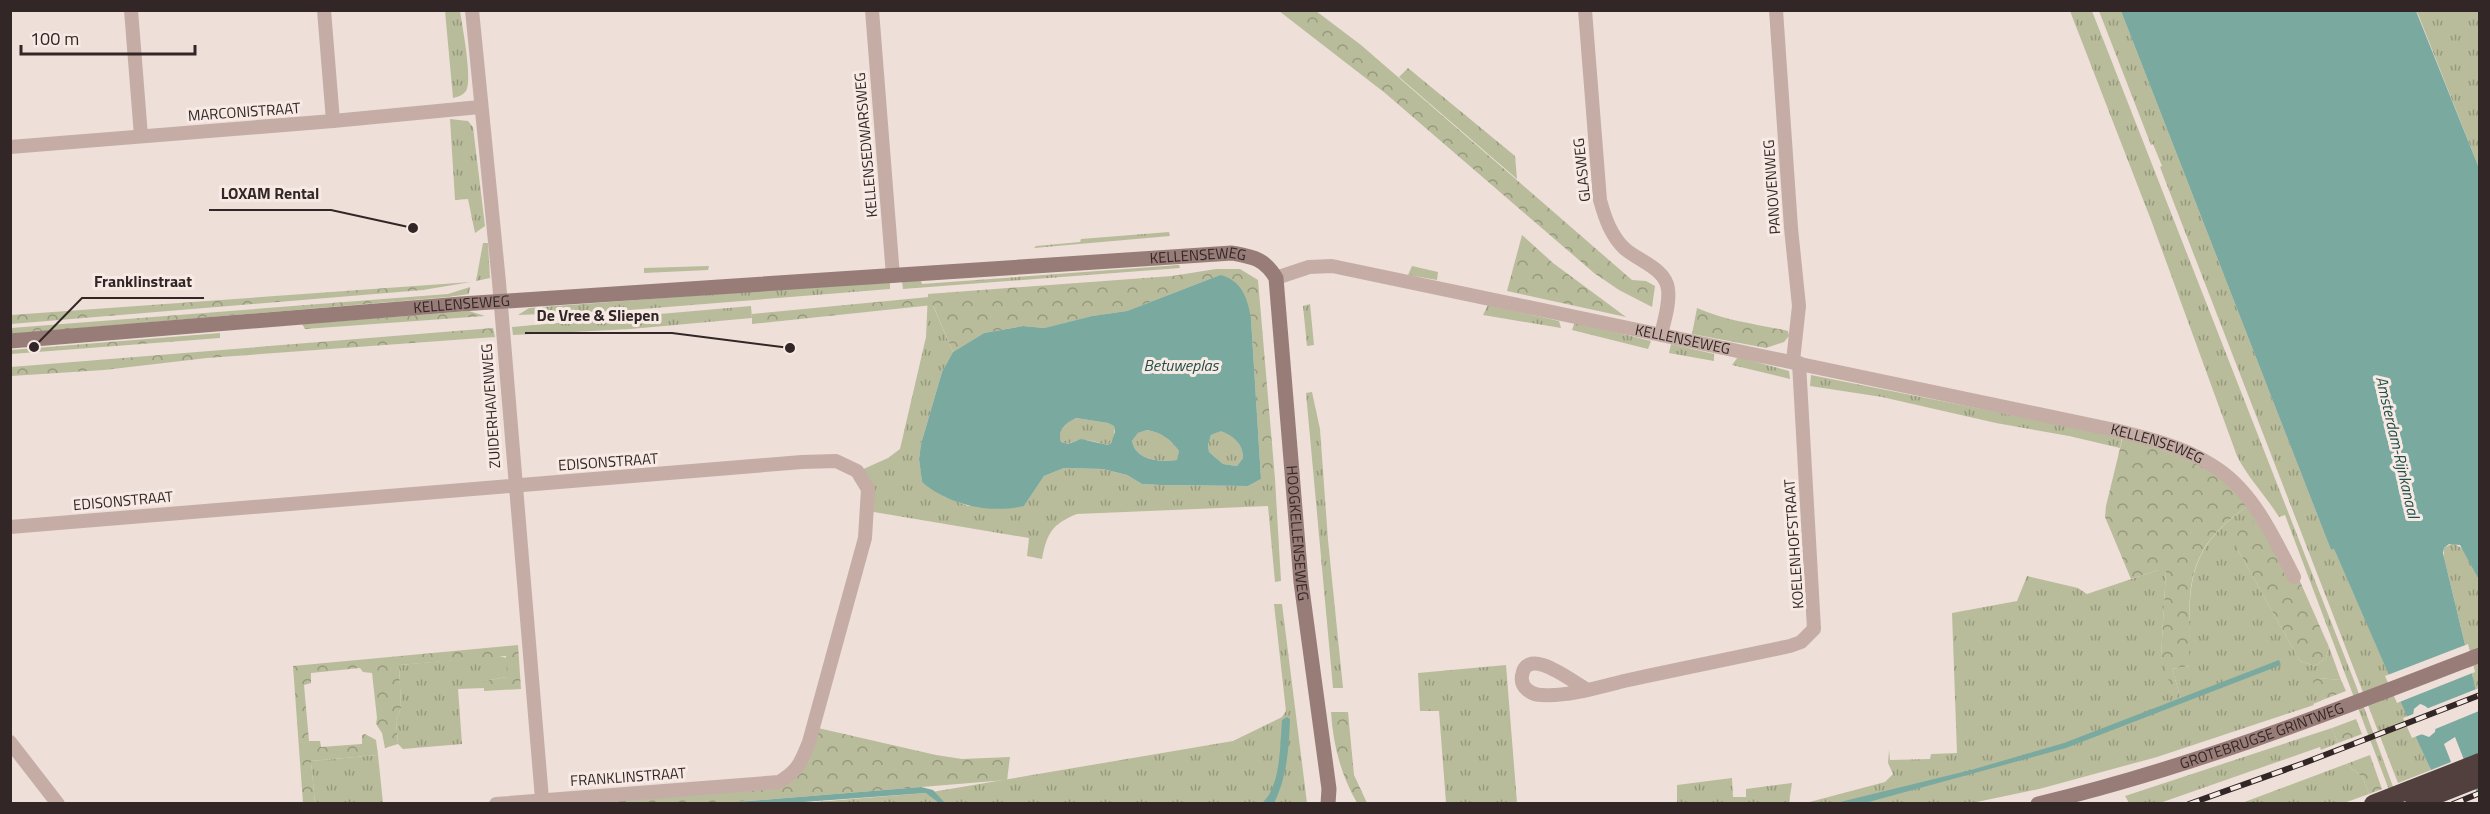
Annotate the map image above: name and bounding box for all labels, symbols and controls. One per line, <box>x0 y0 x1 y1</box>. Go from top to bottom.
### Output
scale bar <box>21 18 195 56</box>
text: 100 m <box>30 25 79 52</box>
street label: KELLENSEDWARSWEG <box>848 71 883 219</box>
street label: MARCONISTRAAT <box>187 96 301 127</box>
street label: GLASWEG <box>1567 137 1596 203</box>
street label: PANOVENWEG <box>1757 139 1786 235</box>
callout: LOXAM Rental <box>209 176 331 210</box>
text: LOXAM Rental <box>221 181 319 205</box>
street label: KELLENSEWEG <box>1149 241 1248 269</box>
callout: Franklinstraat <box>82 264 204 298</box>
text: Franklinstraat <box>94 269 192 293</box>
street label: KELLENSEWEG <box>412 289 511 319</box>
callout: De Vree & Sliepen <box>525 299 672 333</box>
text: De Vree & Sliepen <box>537 303 659 327</box>
street label: KELLENSEWEG <box>1633 318 1732 360</box>
street label: ZUIDERHAVENWEG <box>475 343 506 469</box>
water label: Betuweplas <box>1144 353 1220 377</box>
water label: Amsterdam-Rijnkanaal <box>2370 374 2426 522</box>
street label: KELLENSEWEG <box>2108 417 2208 469</box>
street label: EDISONSTRAAT <box>557 447 659 476</box>
street label: HOOGKELLENSEWEG <box>1280 464 1315 602</box>
street label: KOELENHOFSTRAAT <box>1777 478 1810 610</box>
street label: EDISONSTRAAT <box>72 485 174 516</box>
street label: GROTEBRUGSE GRINTWEG <box>2177 696 2347 775</box>
street label: FRANKLINSTRAAT <box>569 761 687 792</box>

